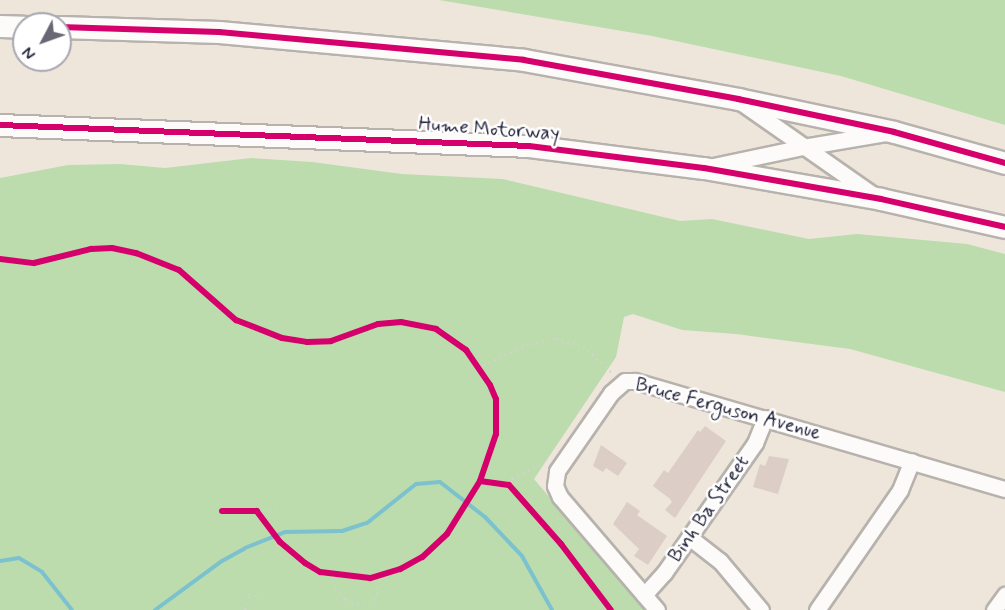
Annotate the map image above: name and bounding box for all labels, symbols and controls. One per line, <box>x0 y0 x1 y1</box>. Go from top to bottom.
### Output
north arrow <box>12 12 72 72</box>
text: N <box>18 42 41 64</box>
street label: Hume Motorway <box>418 112 560 146</box>
street label: Bruce Ferguson Avenue <box>631 372 825 446</box>
street label: Binh Ba Street <box>662 449 756 569</box>

